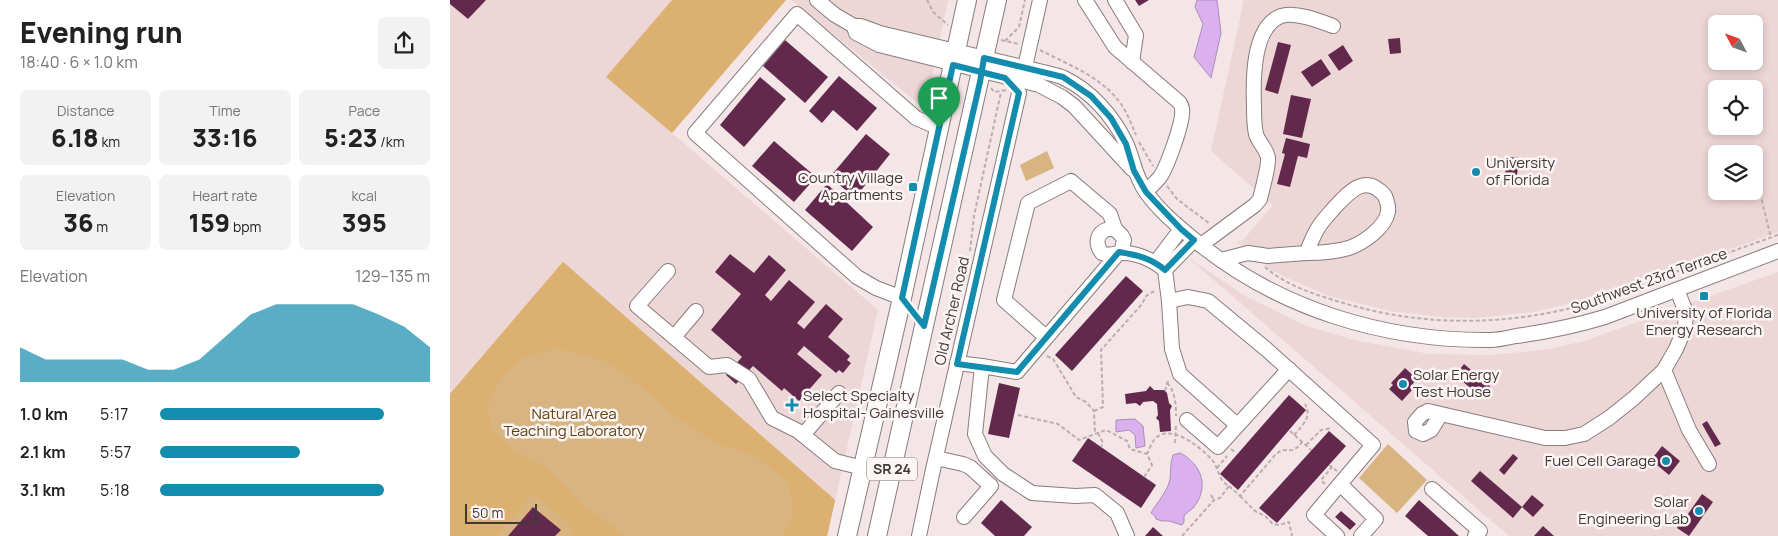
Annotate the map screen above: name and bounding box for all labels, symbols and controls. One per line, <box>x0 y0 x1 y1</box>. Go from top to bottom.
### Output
text: Evening run <box>20 13 183 51</box>
north arrow <box>1708 15 1762 70</box>
map controls <box>1708 15 1763 200</box>
button: share <box>378 17 430 69</box>
text: 18:40 · 6 × 1.0 km <box>20 51 138 73</box>
pin <box>918 77 960 128</box>
button: locate <box>1708 80 1763 135</box>
icon: arrive <box>925 84 953 112</box>
text: Distance <box>57 101 114 120</box>
text: Time <box>209 101 241 120</box>
text: Pace <box>349 101 380 120</box>
text: 6.18 <box>51 120 99 155</box>
text: 33:16 <box>192 120 258 155</box>
text: 5:23 <box>324 120 378 155</box>
text: km <box>99 132 120 151</box>
text: /km <box>378 132 405 151</box>
button: layers <box>1708 145 1763 200</box>
place label: University of Florida <box>1486 152 1555 190</box>
marker: University of Florida <box>1470 166 1482 178</box>
place label: Country Village Apartments <box>798 167 903 205</box>
marker: Country Village Apartments <box>907 181 919 193</box>
text: Elevation <box>56 186 115 205</box>
text: Heart rate <box>193 186 257 205</box>
text: kcal <box>352 186 377 205</box>
text: 36 <box>63 205 93 240</box>
text: 159 <box>189 205 230 240</box>
text: 395 <box>342 205 387 240</box>
text: m <box>93 217 108 236</box>
text: bpm <box>230 217 261 236</box>
street label: Southwest 23rd Terrace <box>1568 242 1730 319</box>
street label: Old Archer Road <box>929 254 974 367</box>
text: Elevation <box>20 265 88 287</box>
text: 129–135 m <box>355 265 430 287</box>
marker: University of Florida Energy Research <box>1698 290 1710 302</box>
place label: University of Florida Energy Research <box>1636 302 1772 340</box>
place label: Solar Energy Test House <box>1413 364 1500 402</box>
marker: Solar Energy Test House <box>1397 378 1409 390</box>
place label: Select Specialty Hospital- Gainesville <box>803 385 944 423</box>
marker: Select Specialty Hospital- Gainesville <box>785 398 799 412</box>
text: 1.0 km <box>20 403 68 425</box>
text: 5:17 <box>100 403 128 425</box>
park label: Natural Area Teaching Laboratory <box>503 403 645 441</box>
text: 2.1 km <box>20 441 66 463</box>
text: 5:57 <box>100 441 131 463</box>
place label: Fuel Cell Garage <box>1545 450 1656 471</box>
marker: Fuel Cell Garage <box>1660 455 1672 467</box>
road number: SR 24 <box>867 458 917 480</box>
text: 3.1 km <box>20 479 65 501</box>
text: 5:18 <box>100 479 130 501</box>
place label: Solar Engineering Lab <box>1578 491 1690 529</box>
scale bar <box>465 501 538 524</box>
text: 50 m <box>472 503 503 522</box>
marker: Solar Engineering Lab <box>1693 505 1705 517</box>

